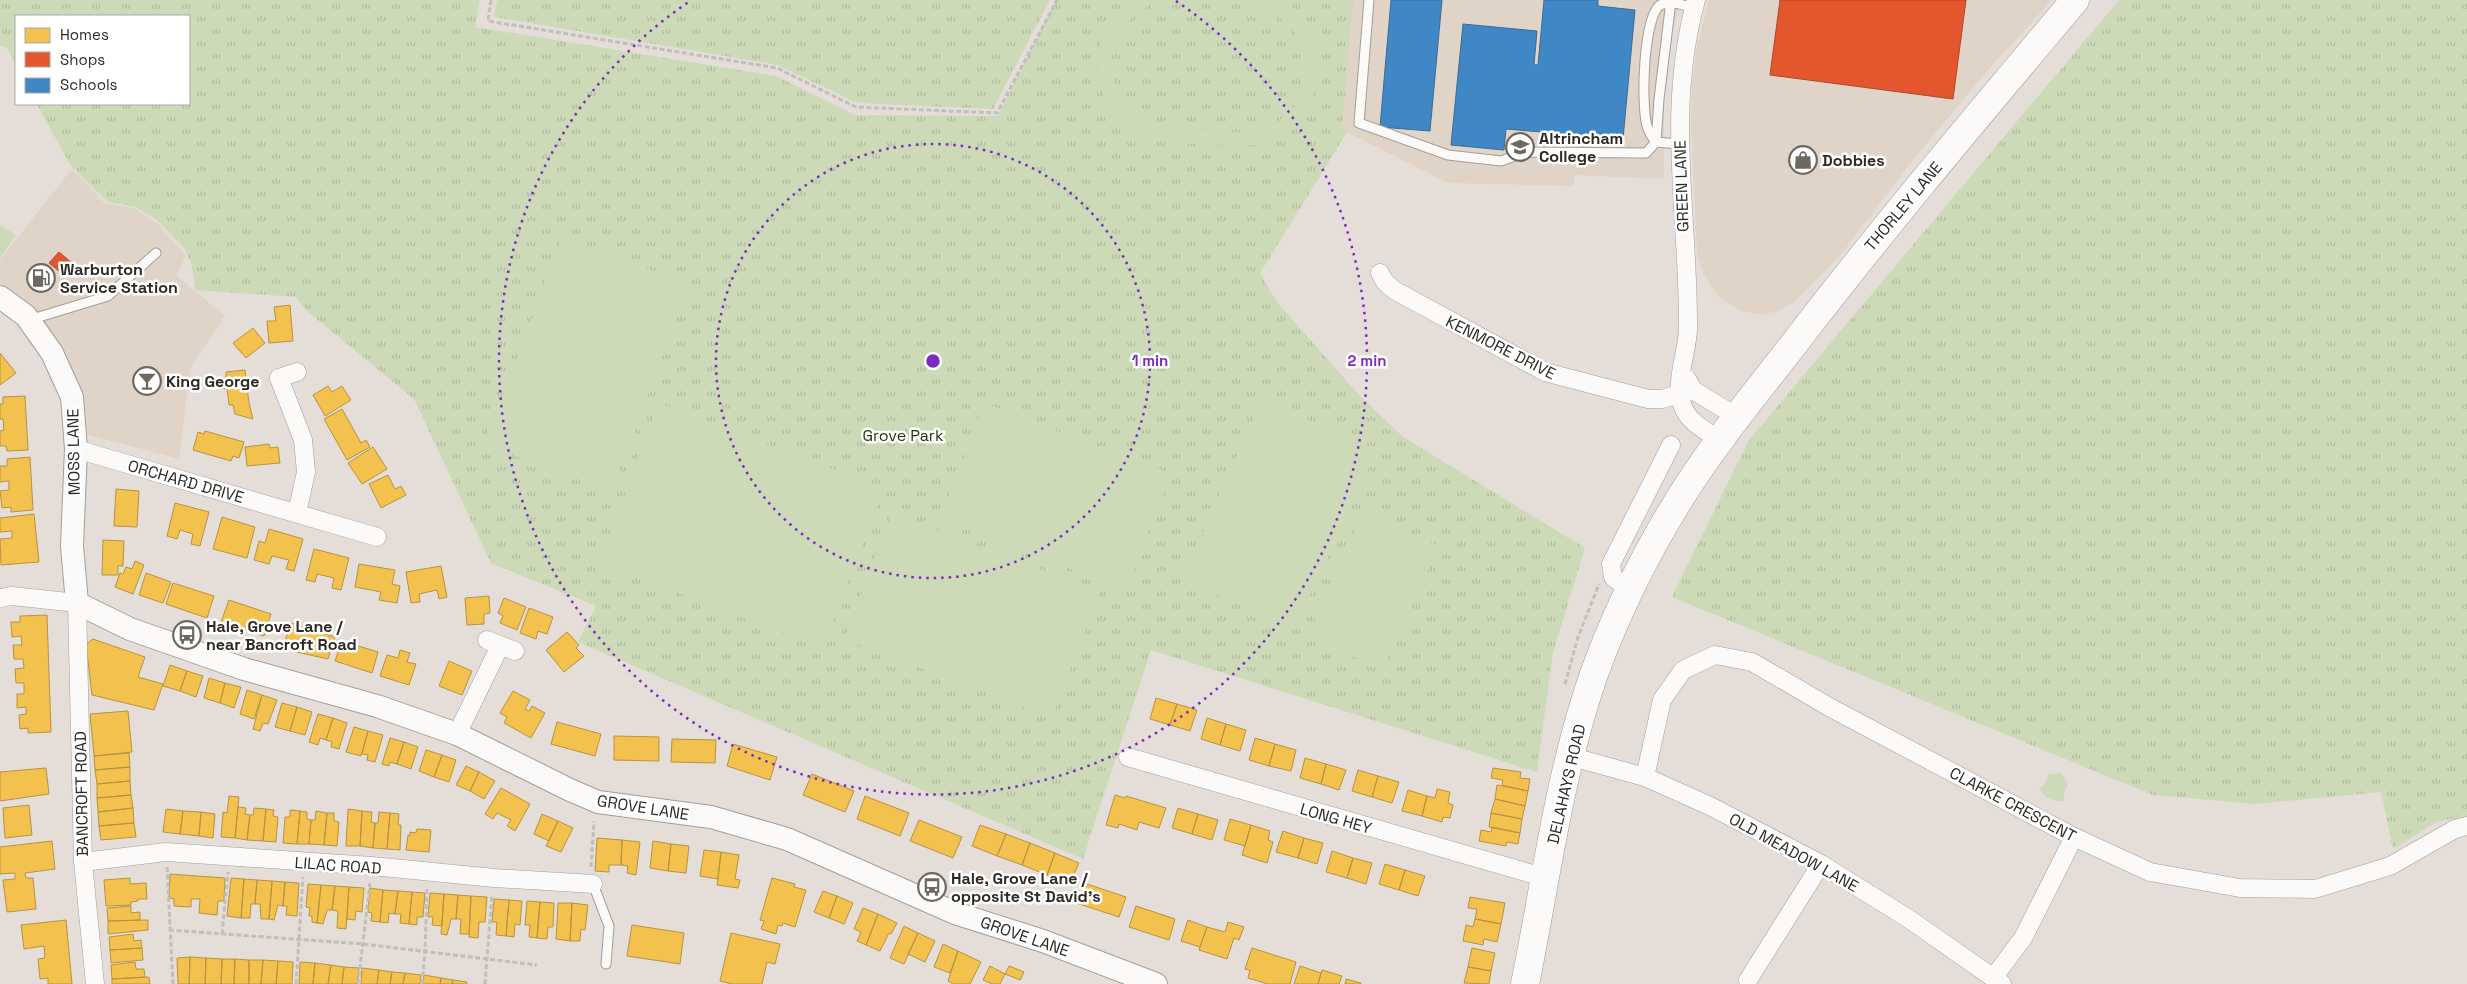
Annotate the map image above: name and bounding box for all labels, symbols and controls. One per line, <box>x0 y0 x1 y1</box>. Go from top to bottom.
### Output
legend <box>15 15 190 105</box>
text: Homes <box>60 25 109 44</box>
text: Shops <box>60 50 105 69</box>
text: Schools <box>60 75 118 94</box>
place label: Altrincham College <box>1539 128 1623 167</box>
school or university icon: Altrincham College <box>1505 132 1535 162</box>
street label: GREEN LANE <box>1669 140 1694 232</box>
shop icon: Dobbies <box>1788 145 1818 175</box>
place label: Dobbies <box>1822 150 1885 171</box>
street label: THORLEY LANE <box>1860 157 1947 255</box>
place label: Warburton Service Station <box>60 259 178 298</box>
fuel station icon: Warburton Service Station <box>26 263 56 293</box>
street label: KENMORE DRIVE <box>1442 311 1559 384</box>
text: 1 min <box>1132 351 1168 370</box>
text: 2 min <box>1348 351 1386 370</box>
centre of rings <box>924 352 942 370</box>
bar icon: King George <box>132 366 162 396</box>
place label: King George <box>166 371 260 392</box>
street label: MOSS LANE <box>62 408 85 496</box>
park label: Grove Park <box>862 425 944 446</box>
street label: ORCHARD DRIVE <box>125 455 246 508</box>
place label: Hale, Grove Lane / near Bancroft Road <box>206 616 357 655</box>
bus stop icon: Hale, Grove Lane / near Bancroft Road <box>172 620 202 650</box>
street label: DELAHAYS ROAD <box>1542 722 1590 846</box>
street label: BANCROFT ROAD <box>70 731 93 857</box>
street label: CLARKE CRESCENT <box>1946 762 2080 847</box>
street label: GROVE LANE <box>596 790 690 825</box>
street label: LONG HEY <box>1298 798 1374 839</box>
street label: OLD MEADOW LANE <box>1725 808 1862 897</box>
street label: LILAC ROAD <box>294 852 382 879</box>
place label: Hale, Grove Lane / opposite St David's <box>951 868 1101 907</box>
bus stop icon: Hale, Grove Lane / opposite St David's <box>917 872 947 902</box>
street label: GROVE LANE <box>978 911 1072 961</box>

